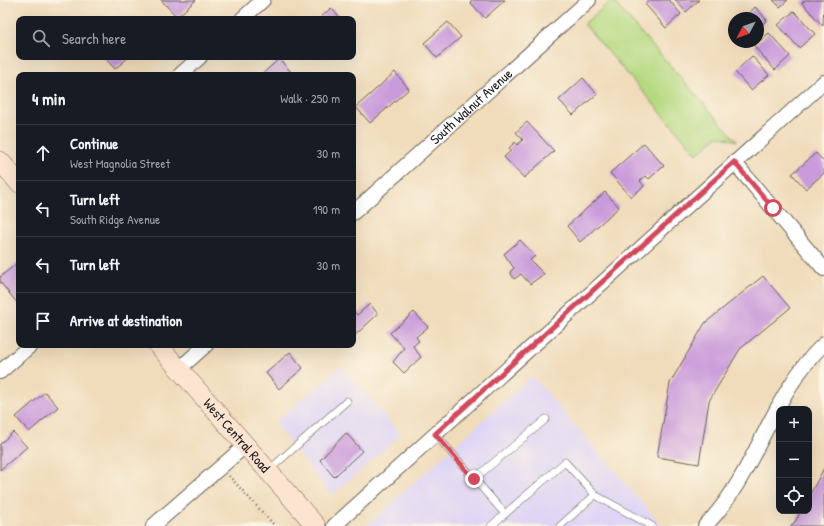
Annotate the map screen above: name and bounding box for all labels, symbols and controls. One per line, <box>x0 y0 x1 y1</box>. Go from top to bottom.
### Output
north arrow <box>728 12 764 48</box>
search box <box>16 16 356 60</box>
icon: search <box>30 27 52 49</box>
text: Search here <box>62 28 126 49</box>
street label: South Walnut Avenue <box>425 64 516 148</box>
text: 4 min <box>32 87 65 110</box>
text: Walk · 250 m <box>280 89 340 107</box>
text: Continue <box>70 133 118 154</box>
icon: ahead <box>32 142 54 164</box>
text: 30 m <box>317 144 340 162</box>
text: West Magnolia Street <box>70 154 170 172</box>
text: Turn left <box>70 189 120 210</box>
icon: left <box>32 198 54 220</box>
route start <box>764 199 782 217</box>
text: 190 m <box>313 200 340 218</box>
text: South Ridge Avenue <box>70 210 160 228</box>
icon: left <box>32 254 54 276</box>
text: Turn left <box>70 254 120 275</box>
text: 30 m <box>317 256 340 274</box>
icon: arrive <box>32 310 54 332</box>
text: Arrive at destination <box>70 310 182 331</box>
street label: West Central Road <box>200 394 275 477</box>
map controls <box>776 406 812 514</box>
button: + <box>776 406 812 442</box>
button: − <box>776 442 812 478</box>
route end <box>465 470 483 488</box>
button: locate <box>776 478 812 514</box>

